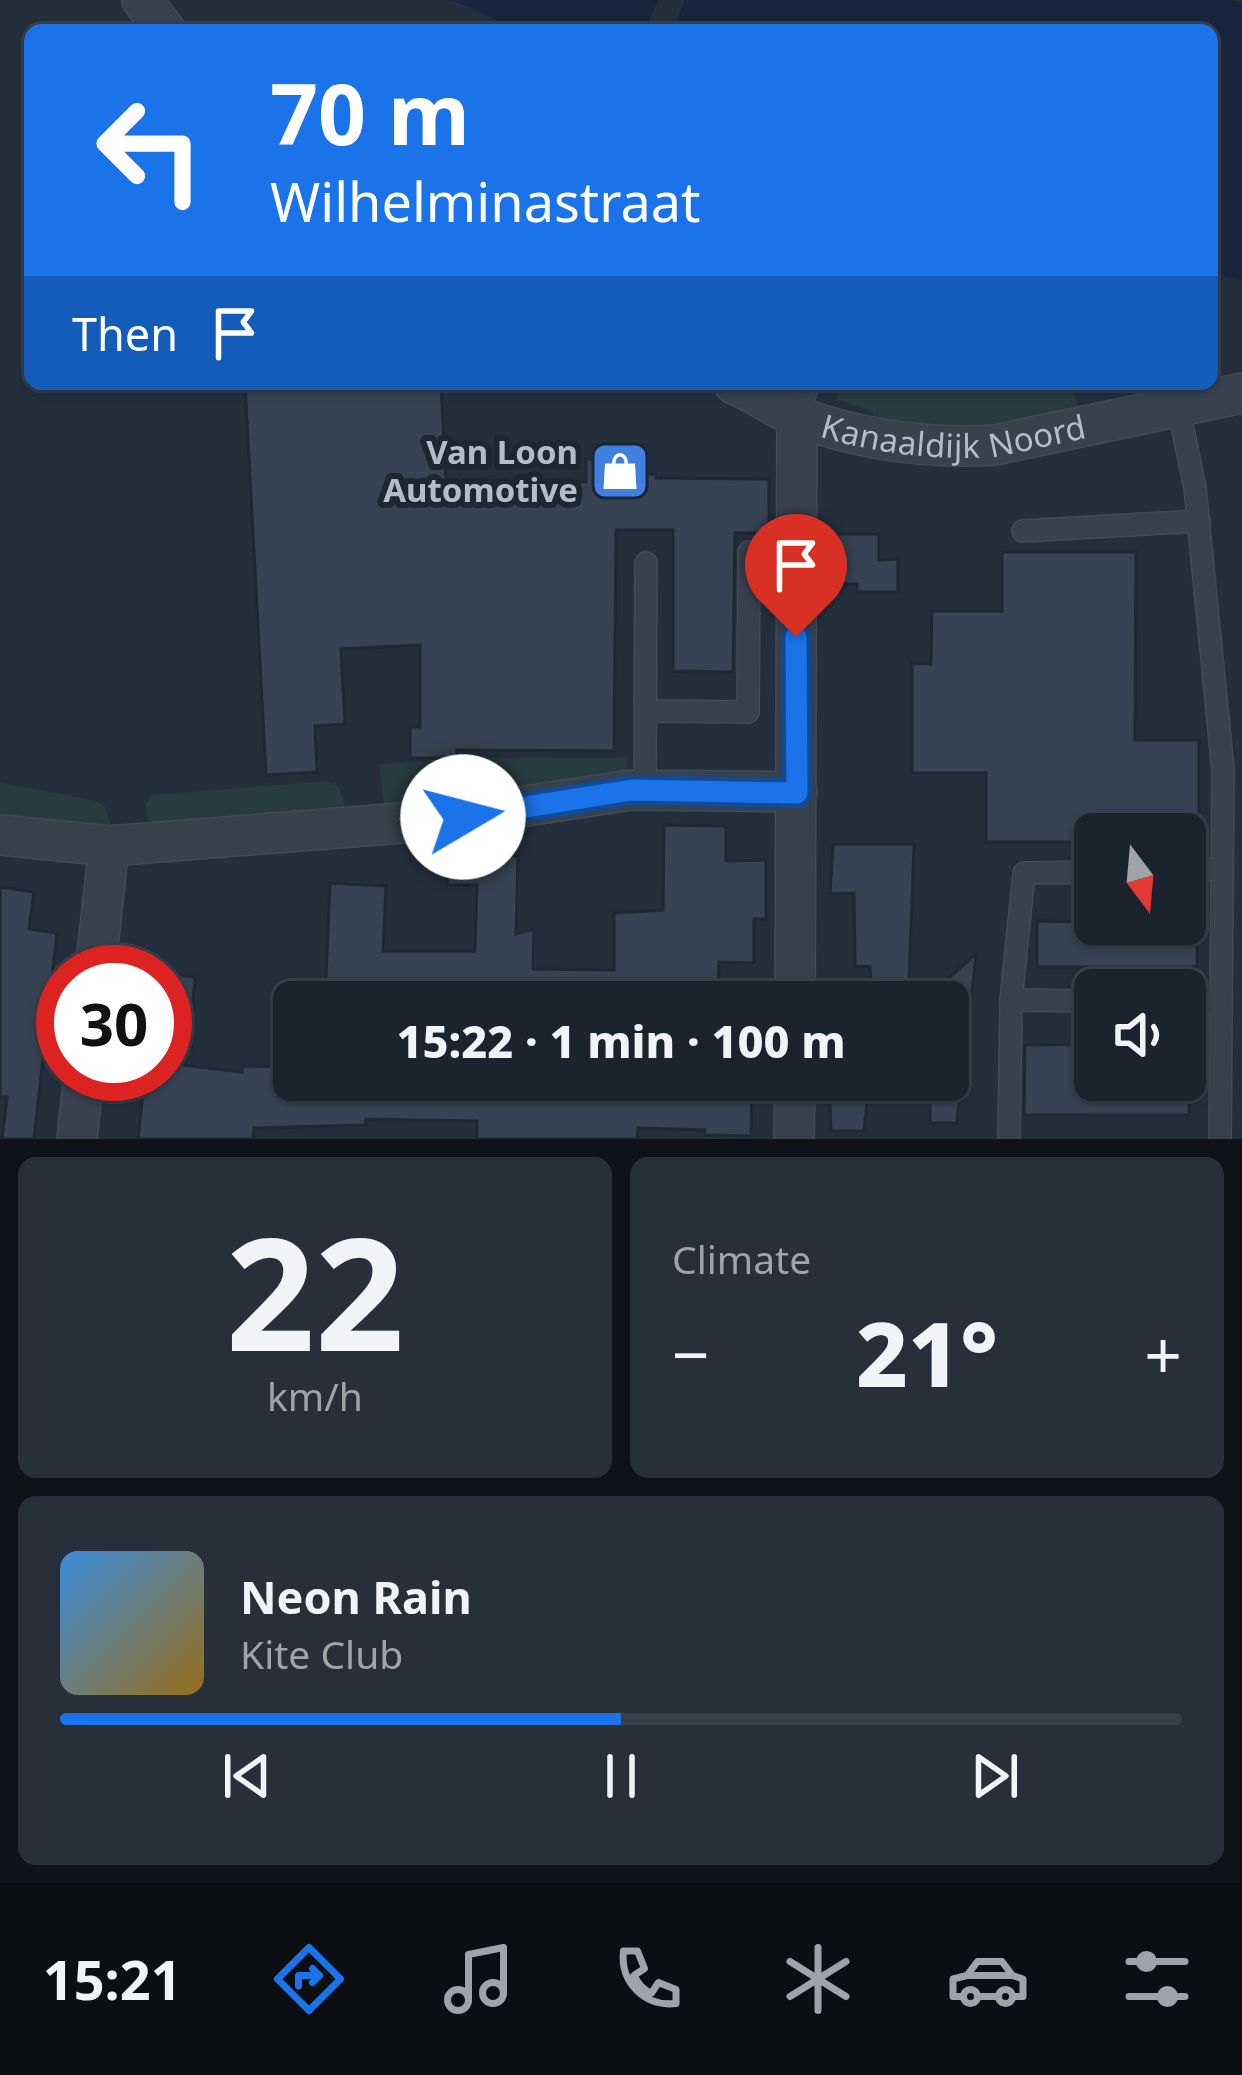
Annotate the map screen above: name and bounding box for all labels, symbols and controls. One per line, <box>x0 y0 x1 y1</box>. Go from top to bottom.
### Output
text: 70 m <box>270 55 470 170</box>
icon: left <box>72 72 228 228</box>
text: Wilhelminastraat <box>270 164 701 238</box>
icon: arrive <box>202 300 268 366</box>
text: Then <box>72 303 178 364</box>
street label: Kanaaldijk Noord <box>816 403 1090 468</box>
place label: Van Loon Automotive <box>383 429 578 512</box>
shop icon: Van Loon Automotive <box>589 440 651 502</box>
pin <box>745 514 847 637</box>
icon: arrive <box>763 532 829 598</box>
position arrow <box>400 754 526 880</box>
north arrow <box>1074 813 1206 945</box>
map controls <box>1074 813 1206 1101</box>
speed limit sign: 30 <box>36 945 192 1101</box>
button: sound <box>1074 969 1206 1101</box>
text: 15:22 · 1 min · 100 m <box>396 1010 846 1071</box>
text: 22 <box>226 1184 404 1397</box>
text: Climate <box>672 1232 811 1285</box>
text: 21° <box>856 1291 998 1413</box>
text: − <box>672 1308 710 1398</box>
text: + <box>1144 1308 1182 1398</box>
text: km/h <box>267 1369 363 1422</box>
text: Neon Rain <box>240 1566 472 1627</box>
text: Kite Club <box>240 1627 403 1680</box>
icon: previous <box>214 1743 280 1809</box>
icon: pause <box>588 1743 654 1809</box>
icon: next <box>962 1743 1028 1809</box>
icon: directions <box>267 1937 351 2021</box>
icon: music <box>437 1937 521 2021</box>
icon: phone <box>606 1937 690 2021</box>
icon: climate <box>776 1937 860 2021</box>
icon: car <box>946 1937 1030 2021</box>
icon: filters <box>1115 1937 1199 2021</box>
text: 15:21 <box>43 1942 182 2016</box>

